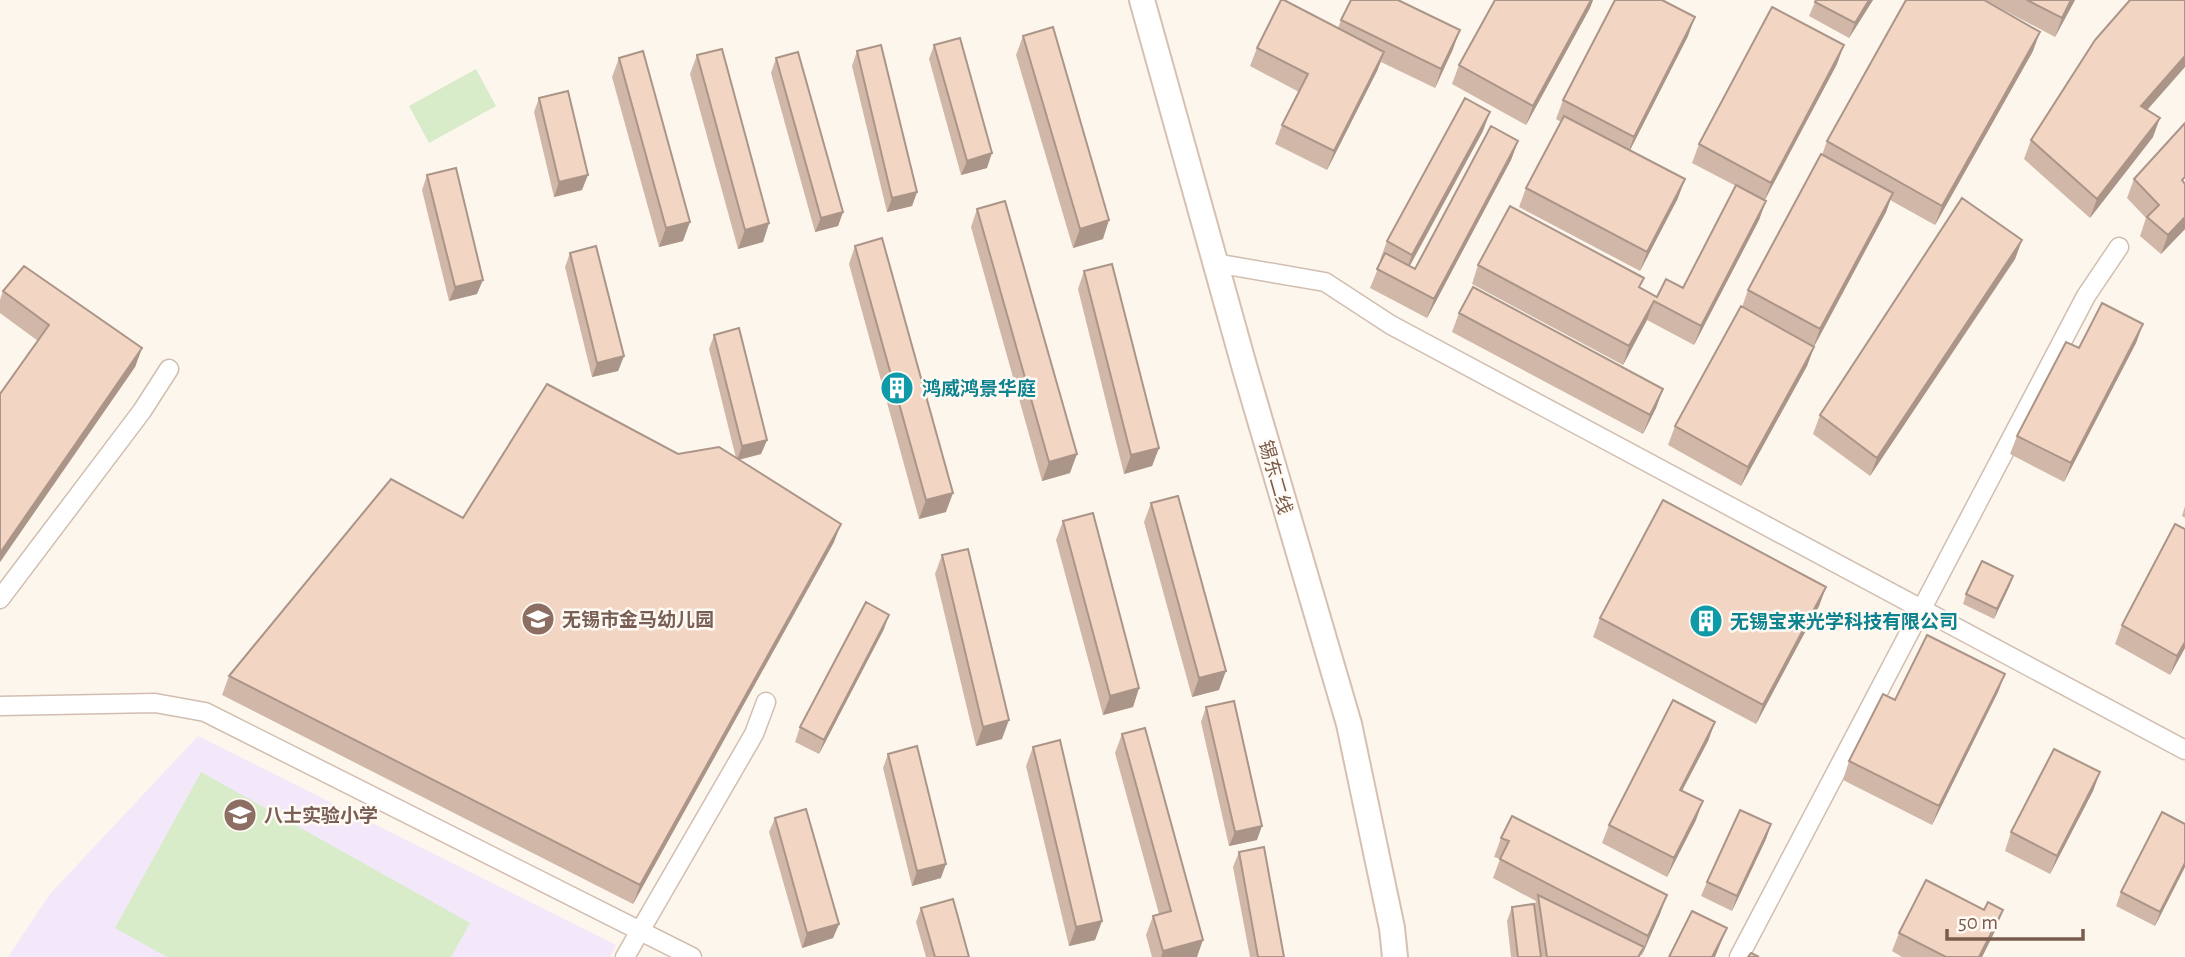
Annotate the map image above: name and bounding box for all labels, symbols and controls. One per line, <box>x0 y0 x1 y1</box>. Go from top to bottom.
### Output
building icon: 鸿威鸿景华庭 <box>878 369 916 407</box>
place label: 鸿威鸿景华庭 <box>922 378 1036 399</box>
street label: 锡东二线 <box>1255 438 1296 517</box>
school or university icon: 无锡市金马幼儿园 <box>519 600 557 638</box>
building icon: 无锡宝来光学科技有限公司 <box>1687 602 1725 640</box>
place label: 无锡市金马幼儿园 <box>562 609 714 630</box>
place label: 无锡宝来光学科技有限公司 <box>1730 611 1958 632</box>
school or university icon: 八士实验小学 <box>221 796 259 834</box>
place label: 八士实验小学 <box>264 805 378 826</box>
scale bar <box>1947 898 2084 942</box>
text: 50 m <box>1958 912 1998 933</box>

